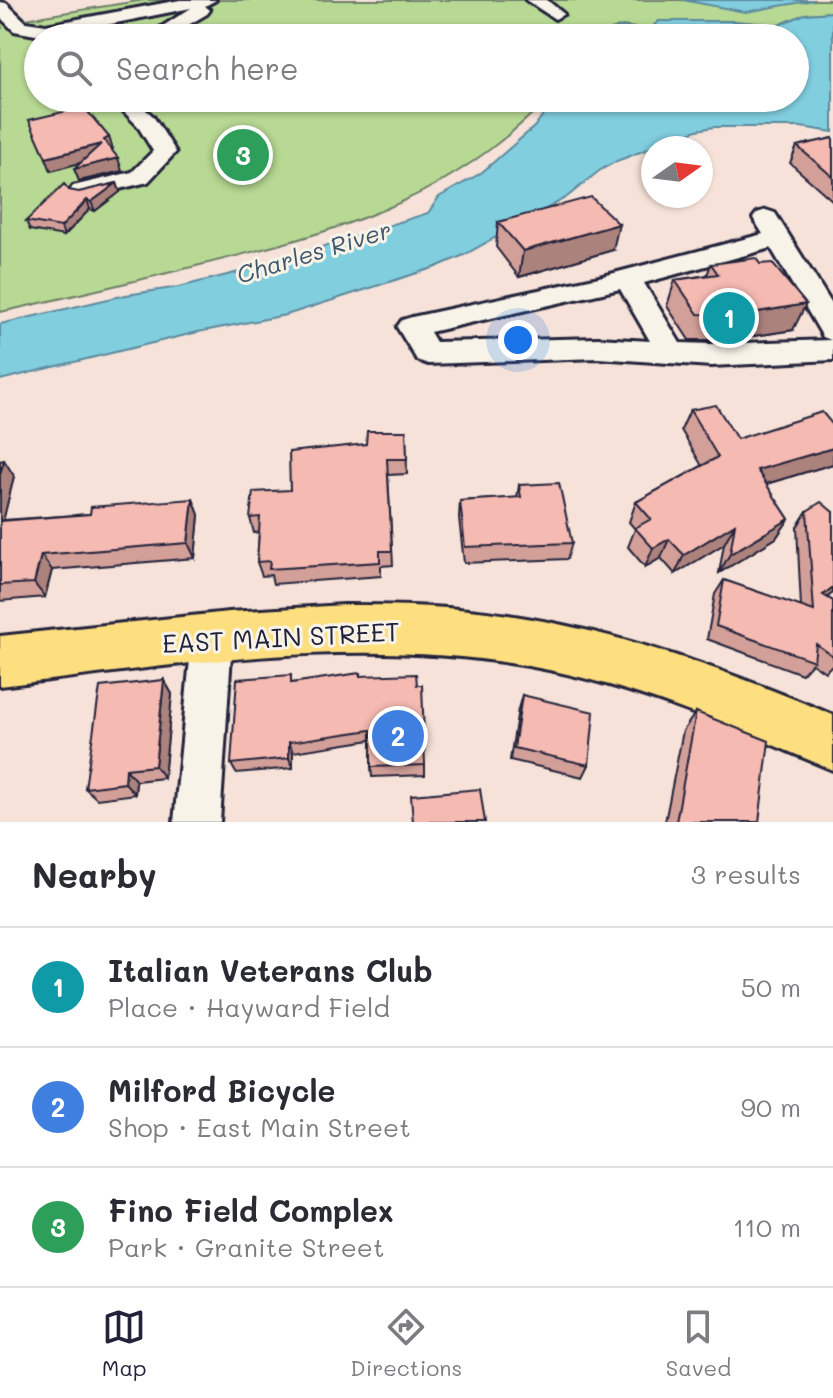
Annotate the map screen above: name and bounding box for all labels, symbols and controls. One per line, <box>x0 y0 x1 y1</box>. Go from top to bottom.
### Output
search box <box>24 24 809 112</box>
icon: search <box>52 46 96 90</box>
text: Search here <box>116 48 299 88</box>
pin: 3 <box>217 125 269 185</box>
north arrow <box>641 136 713 208</box>
water label: Charles River <box>232 213 395 290</box>
pin: 1 <box>703 288 755 348</box>
your location <box>498 320 538 360</box>
street label: EAST MAIN STREET <box>161 614 401 660</box>
pin: 2 <box>372 706 424 766</box>
text: Nearby <box>32 852 157 897</box>
text: 3 results <box>691 857 801 891</box>
text: Italian Veterans Club <box>108 950 432 990</box>
text: 1 <box>52 970 64 1004</box>
text: 50 m <box>741 970 801 1004</box>
text: Place · Hayward Field <box>108 990 390 1024</box>
text: Milford Bicycle <box>108 1070 335 1110</box>
text: 2 <box>51 1090 65 1124</box>
text: 90 m <box>741 1090 801 1124</box>
text: Shop · East Main Street <box>108 1110 411 1144</box>
text: Fino Field Complex <box>108 1190 394 1230</box>
text: 3 <box>50 1210 66 1244</box>
text: 110 m <box>733 1210 801 1244</box>
text: Park · Granite Street <box>108 1230 384 1264</box>
tab: Map <box>102 1305 147 1382</box>
tab: Directions <box>350 1305 462 1382</box>
tab: Saved <box>666 1305 731 1382</box>

